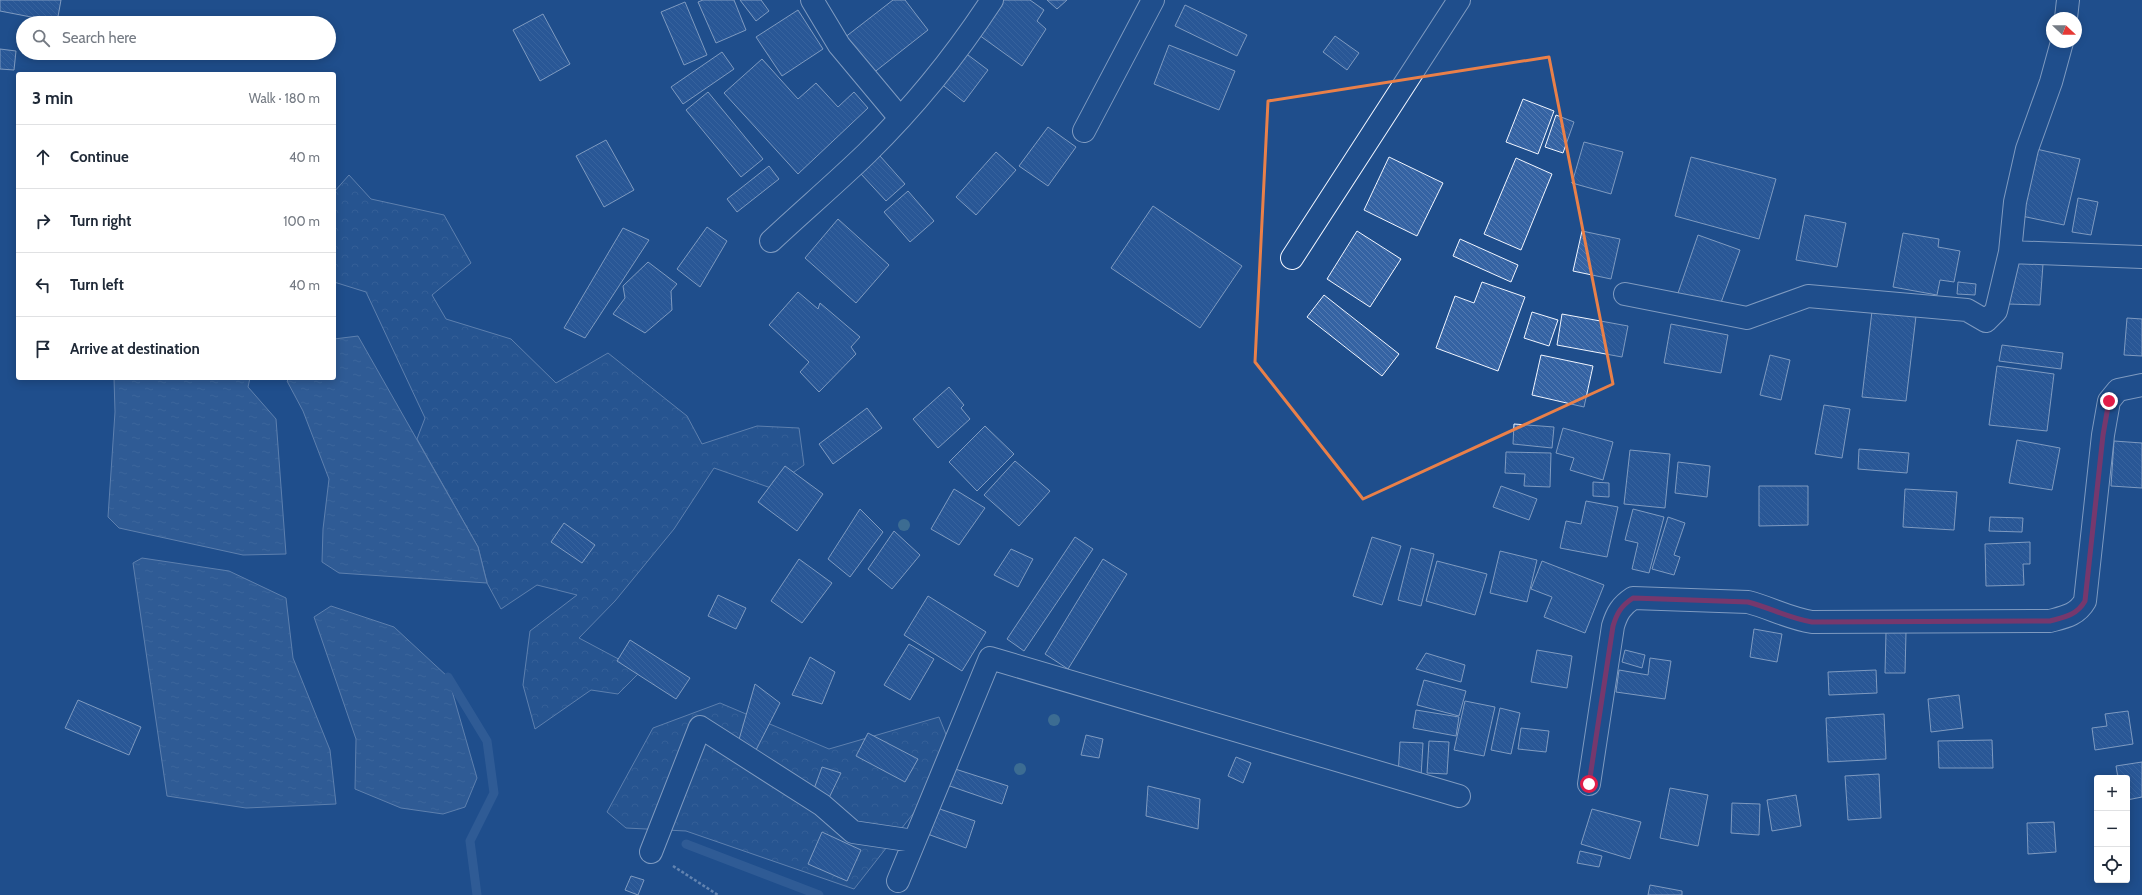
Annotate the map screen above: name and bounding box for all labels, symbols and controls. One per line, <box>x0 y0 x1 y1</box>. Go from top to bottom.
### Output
north arrow <box>2046 12 2082 48</box>
search box <box>16 16 336 60</box>
icon: search <box>30 27 52 49</box>
text: Search here <box>62 29 137 47</box>
text: 3 min <box>32 88 73 108</box>
text: Walk · 180 m <box>249 90 320 106</box>
icon: ahead <box>32 146 54 168</box>
text: Continue <box>70 148 129 166</box>
text: 40 m <box>289 149 320 165</box>
icon: right <box>32 210 54 232</box>
text: Turn right <box>70 212 131 230</box>
text: 100 m <box>283 213 320 229</box>
icon: left <box>32 274 54 296</box>
text: Turn left <box>70 276 124 294</box>
text: 40 m <box>289 277 320 293</box>
icon: arrive <box>32 338 54 360</box>
text: Arrive at destination <box>70 340 200 358</box>
route end <box>2100 392 2118 410</box>
route start <box>1580 775 1598 793</box>
map controls <box>2094 775 2130 883</box>
button: + <box>2094 775 2130 811</box>
button: − <box>2094 811 2130 847</box>
button: locate <box>2094 847 2130 883</box>

